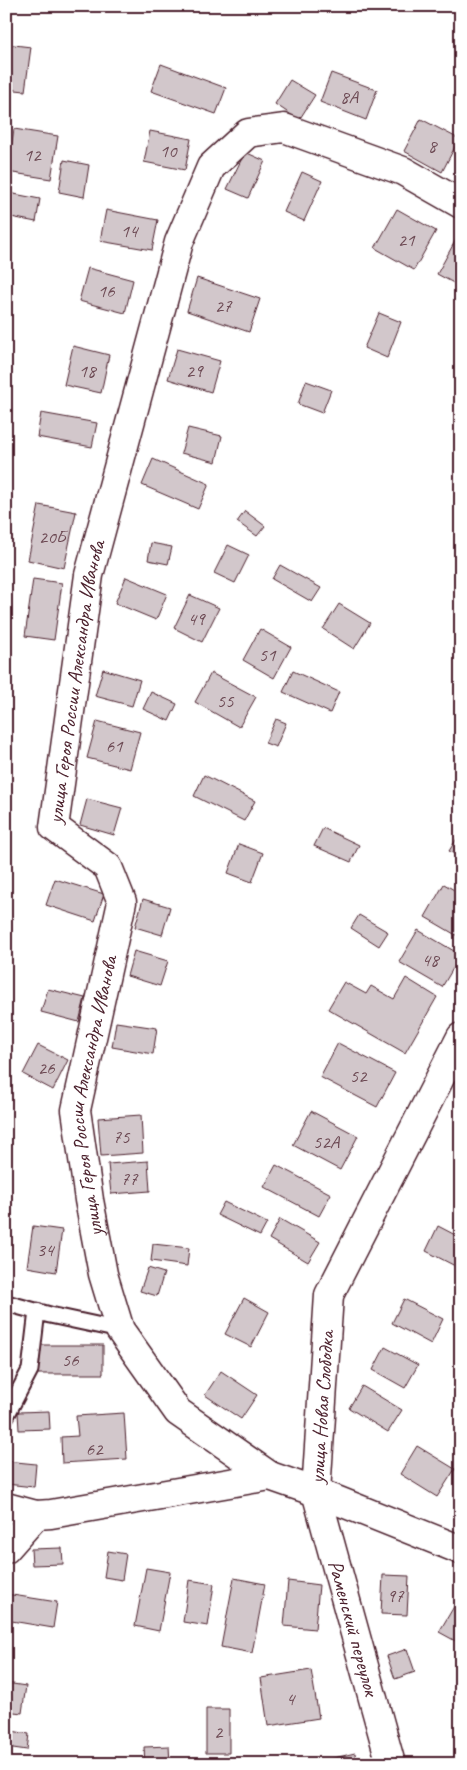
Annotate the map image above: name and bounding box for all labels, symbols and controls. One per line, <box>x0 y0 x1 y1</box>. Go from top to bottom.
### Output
house number: 8А <box>340 85 360 109</box>
house number: 8 <box>428 134 439 158</box>
house number: 10 <box>159 139 178 163</box>
house number: 12 <box>23 143 42 167</box>
house number: 14 <box>120 219 140 243</box>
house number: 21 <box>397 228 416 252</box>
house number: 16 <box>97 279 116 303</box>
house number: 27 <box>214 294 233 318</box>
house number: 18 <box>78 359 98 383</box>
house number: 29 <box>185 359 204 383</box>
house number: 20Б <box>39 525 69 549</box>
street label: улица Героя России Александра Иванова <box>41 535 111 827</box>
house number: 49 <box>187 607 206 631</box>
house number: 51 <box>258 643 277 667</box>
house number: 55 <box>216 689 235 713</box>
house number: 61 <box>105 734 124 758</box>
house number: 48 <box>421 948 441 972</box>
street label: улица Героя России Александра Иванова <box>63 951 123 1241</box>
house number: 26 <box>37 1056 56 1080</box>
house number: 52 <box>349 1064 368 1088</box>
house number: 75 <box>112 1125 131 1149</box>
house number: 52А <box>313 1130 341 1154</box>
house number: 77 <box>120 1167 139 1191</box>
house number: 34 <box>36 1238 56 1262</box>
street label: улица Новая Слободка <box>303 1328 340 1486</box>
house number: 56 <box>61 1348 80 1372</box>
house number: 62 <box>85 1437 104 1461</box>
street label: Раменский переулок <box>322 1557 385 1701</box>
house number: 97 <box>386 1584 405 1608</box>
house number: 4 <box>286 1687 297 1711</box>
house number: 2 <box>214 1720 224 1744</box>

